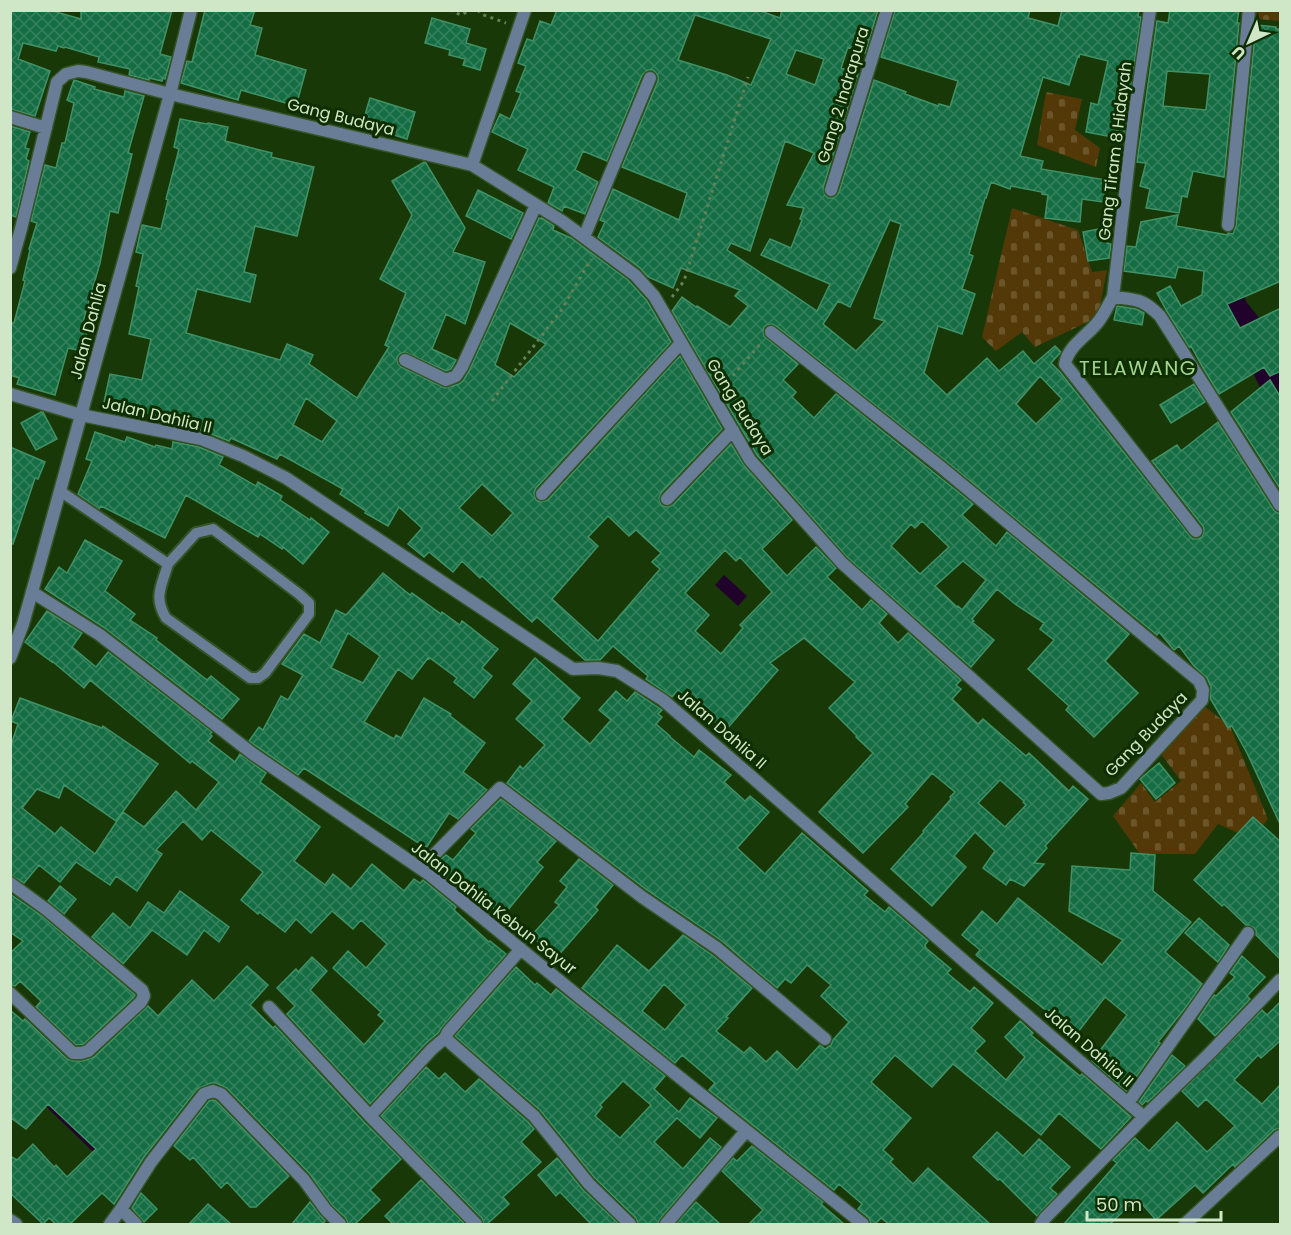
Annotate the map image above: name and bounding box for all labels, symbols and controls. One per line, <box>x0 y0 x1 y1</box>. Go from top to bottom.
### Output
north arrow <box>1219 12 1279 72</box>
street label: Gang 2 Indrapura <box>811 24 875 166</box>
text: U <box>1227 40 1251 65</box>
street label: Gang Tiram 8 Hidayah <box>1093 60 1137 242</box>
street label: Gang Budaya <box>285 93 397 141</box>
street label: Jalan Dahlia <box>64 280 112 382</box>
street label: Gang Budaya <box>701 354 779 460</box>
district label: TELAWANG <box>1079 354 1197 382</box>
street label: Jalan Dahlia II <box>100 391 214 439</box>
street label: Jalan Dahlia II <box>672 684 772 774</box>
street label: Gang Budaya <box>1099 686 1193 782</box>
street label: Jalan Dahlia Kebun Sayur <box>406 836 582 980</box>
street label: Jalan Dahlia II <box>1039 1002 1139 1092</box>
scale bar <box>1087 1184 1220 1222</box>
text: 50 m <box>1096 1192 1142 1217</box>

